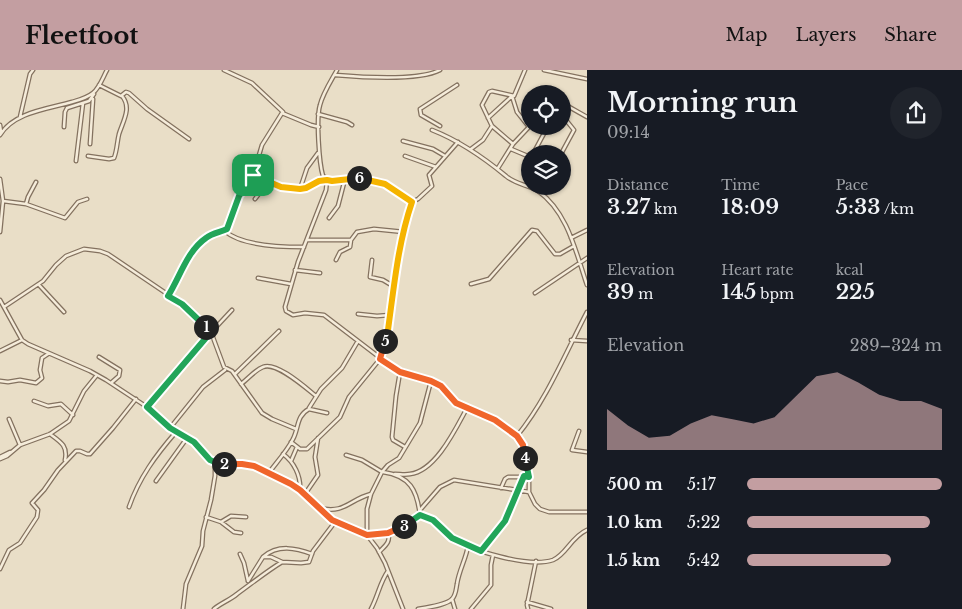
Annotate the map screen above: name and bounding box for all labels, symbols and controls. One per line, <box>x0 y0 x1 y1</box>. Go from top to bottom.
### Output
text: Fleetfoot <box>25 21 138 50</box>
text: Map <box>726 24 767 46</box>
text: Layers <box>795 24 856 46</box>
text: Share <box>884 24 937 46</box>
map controls <box>521 85 571 195</box>
button: locate <box>521 85 571 135</box>
text: Morning run <box>607 85 798 120</box>
button: share <box>890 87 942 139</box>
text: 09:14 <box>607 122 650 142</box>
button: layers <box>521 145 571 195</box>
pin <box>232 154 274 196</box>
icon: arrive <box>239 161 267 189</box>
pin: 6 <box>346 166 372 190</box>
text: 6 <box>355 169 364 187</box>
text: Distance <box>607 176 669 194</box>
text: Time <box>721 176 760 194</box>
text: Pace <box>836 176 868 194</box>
text: 3.27 <box>607 194 650 220</box>
text: 18:09 <box>721 194 779 220</box>
text: 5:33 <box>836 194 880 220</box>
text: km <box>650 200 678 218</box>
text: /km <box>880 200 914 218</box>
text: Elevation <box>607 261 675 279</box>
text: Heart rate <box>721 261 793 279</box>
text: kcal <box>836 261 864 279</box>
text: 39 <box>607 279 634 305</box>
text: 145 <box>721 279 756 305</box>
text: 225 <box>836 279 875 305</box>
text: m <box>634 285 653 303</box>
text: bpm <box>756 285 794 303</box>
pin: 1 <box>194 314 218 340</box>
text: 1 <box>203 318 210 336</box>
pin: 5 <box>372 328 398 354</box>
text: 5 <box>381 332 390 350</box>
text: Elevation <box>607 335 684 355</box>
text: 289–324 m <box>850 335 942 355</box>
pin: 4 <box>512 446 538 470</box>
text: 4 <box>521 449 530 467</box>
pin: 2 <box>212 452 236 476</box>
text: 2 <box>220 455 229 473</box>
text: 500 m <box>607 474 663 494</box>
text: 5:17 <box>687 474 716 494</box>
text: 1.0 km <box>607 512 662 532</box>
text: 5:22 <box>687 512 720 532</box>
pin: 3 <box>392 514 416 538</box>
text: 3 <box>400 517 409 535</box>
text: 1.5 km <box>607 550 660 570</box>
text: 5:42 <box>687 550 720 570</box>

